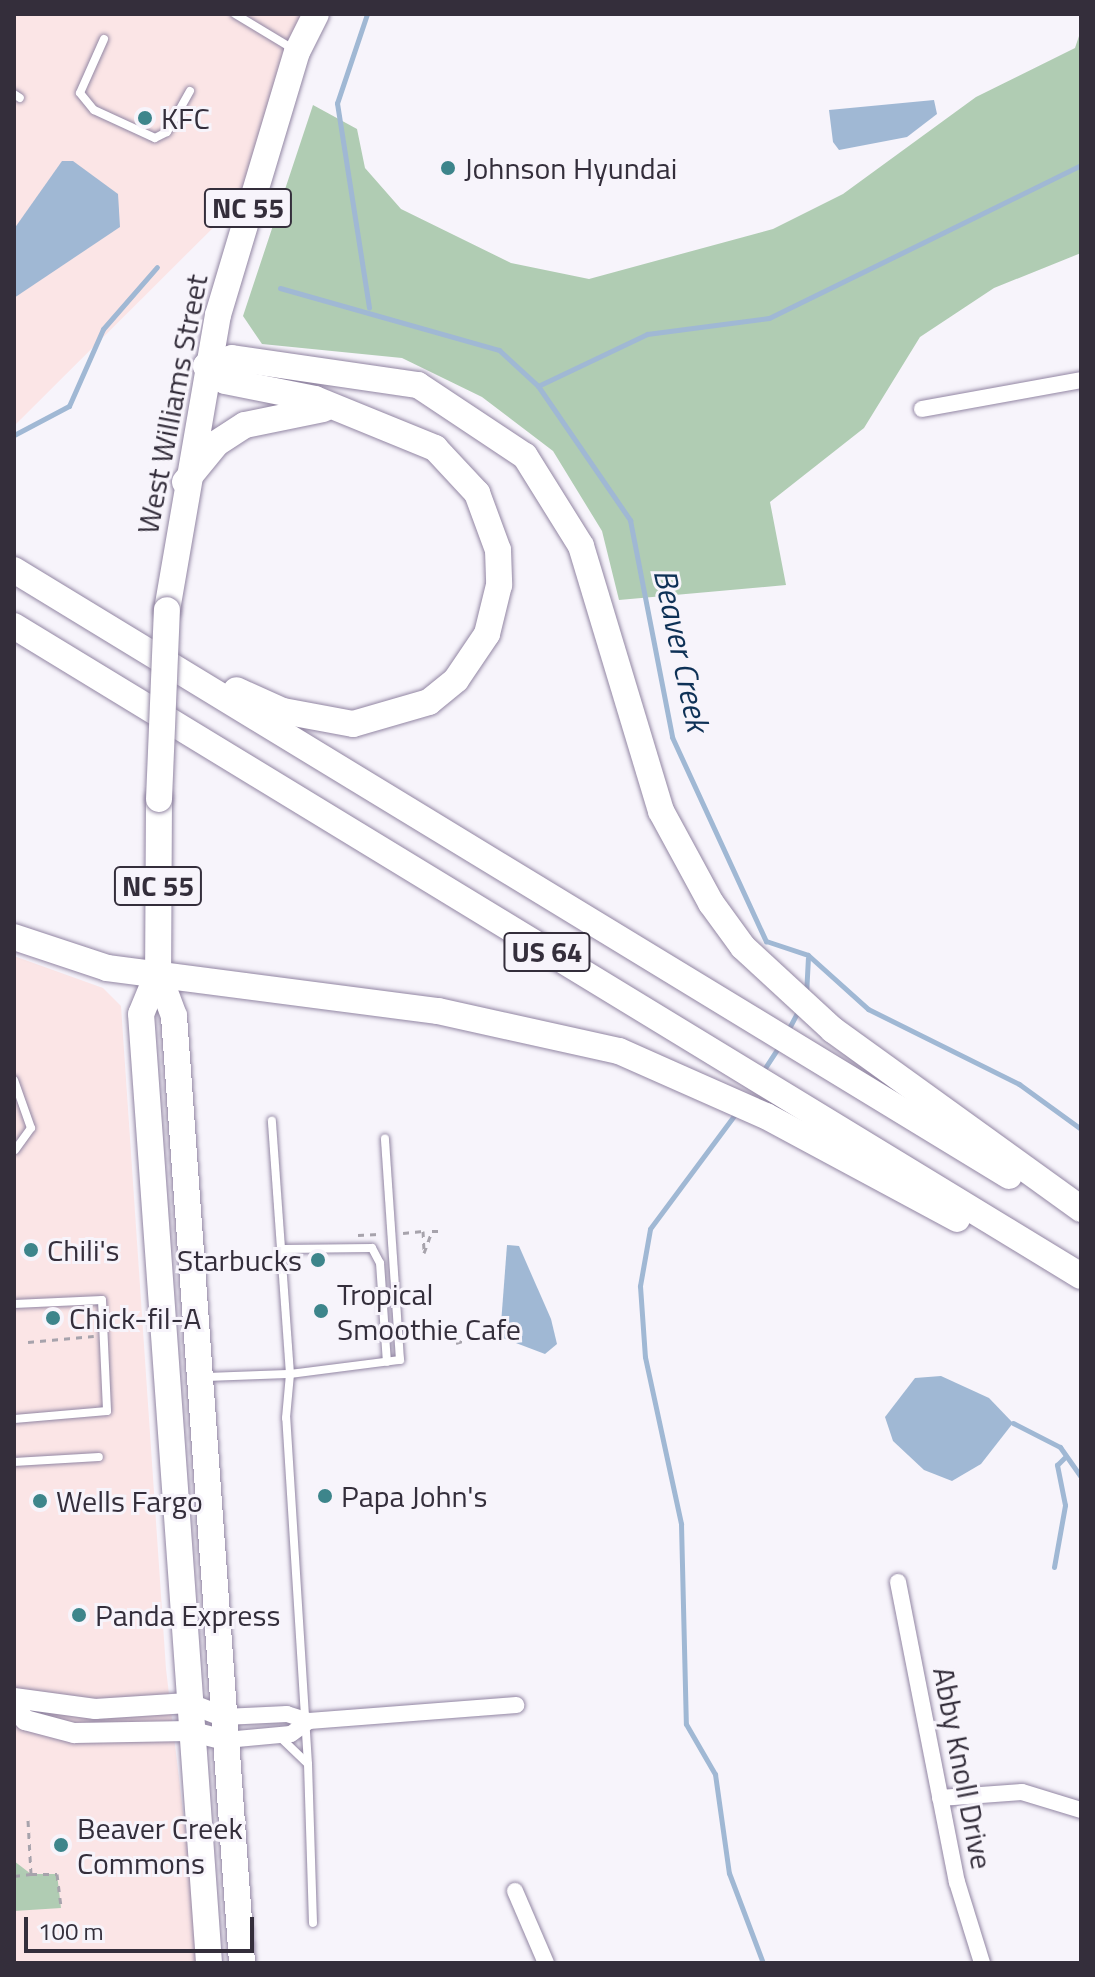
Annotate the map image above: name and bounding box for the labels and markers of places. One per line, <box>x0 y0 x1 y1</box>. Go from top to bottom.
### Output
place label: KFC <box>161 100 210 136</box>
marker: KFC <box>136 109 154 127</box>
place label: Johnson Hyundai <box>464 150 677 186</box>
marker: Johnson Hyundai <box>439 159 457 177</box>
place label: Chili's <box>47 1232 120 1268</box>
marker: Chili's <box>22 1241 40 1259</box>
place label: Starbucks <box>177 1242 302 1278</box>
marker: Starbucks <box>309 1251 327 1269</box>
place label: Tropical Smoothie Cafe <box>337 1276 521 1346</box>
place label: Chick-fil-A <box>69 1300 201 1336</box>
marker: Tropical Smoothie Cafe <box>312 1302 330 1320</box>
marker: Chick-fil-A <box>44 1309 62 1327</box>
place label: Papa John's <box>341 1478 487 1514</box>
place label: Wells Fargo <box>56 1483 203 1519</box>
marker: Papa John's <box>316 1487 334 1505</box>
marker: Wells Fargo <box>31 1492 49 1510</box>
place label: Panda Express <box>95 1597 280 1633</box>
marker: Panda Express <box>70 1606 88 1624</box>
place label: Beaver Creek Commons <box>77 1810 243 1880</box>
marker: Beaver Creek Commons <box>52 1836 70 1854</box>

